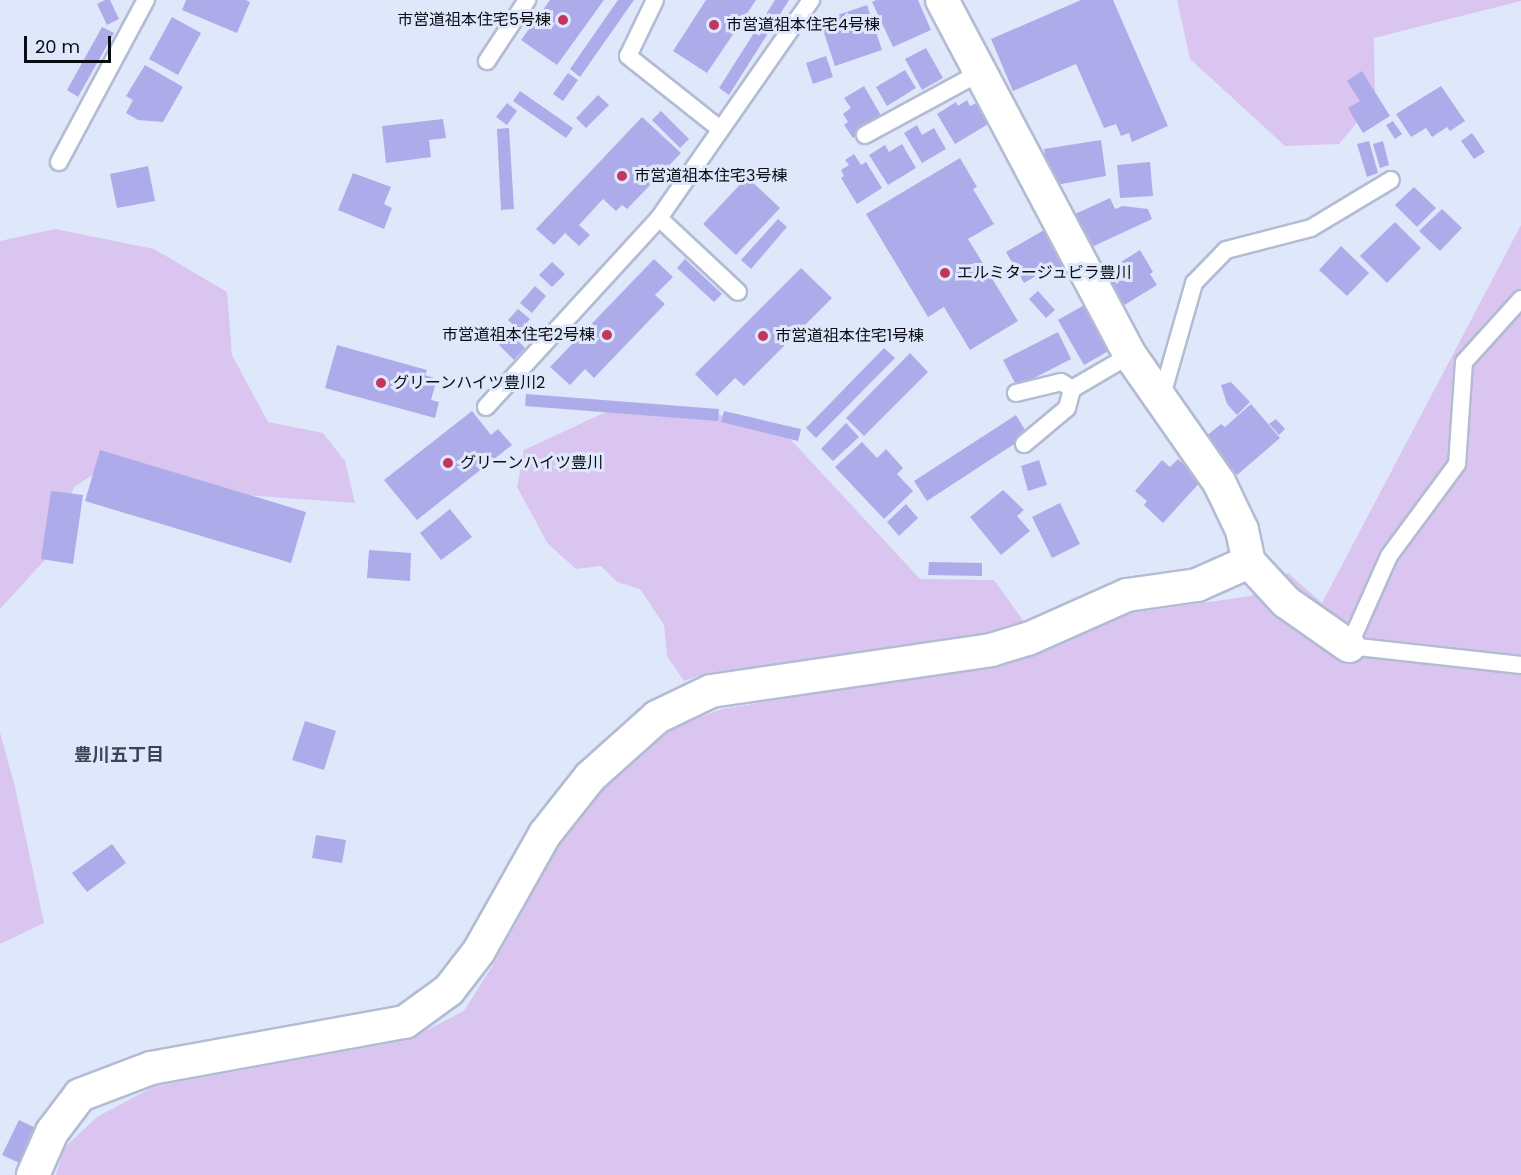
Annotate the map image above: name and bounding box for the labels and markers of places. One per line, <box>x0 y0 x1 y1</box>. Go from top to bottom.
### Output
place label: 市営道祖本住宅5号棟 <box>397 10 551 30</box>
marker: 市営道祖本住宅5号棟 <box>556 13 570 27</box>
place label: 市営道祖本住宅4号棟 <box>726 15 880 35</box>
marker: 市営道祖本住宅4号棟 <box>707 18 721 32</box>
place label: 市営道祖本住宅3号棟 <box>634 166 787 186</box>
marker: 市営道祖本住宅3号棟 <box>615 169 629 183</box>
place label: エルミタージュビラ豊川 <box>957 263 1133 283</box>
marker: エルミタージュビラ豊川 <box>938 266 952 280</box>
place label: 市営道祖本住宅2号棟 <box>442 325 595 345</box>
place label: 市営道祖本住宅1号棟 <box>775 326 924 346</box>
marker: 市営道祖本住宅2号棟 <box>600 328 614 342</box>
marker: 市営道祖本住宅1号棟 <box>756 329 770 343</box>
place label: グリーンハイツ豊川2 <box>393 373 546 393</box>
marker: グリーンハイツ豊川2 <box>374 376 388 390</box>
place label: グリーンハイツ豊川 <box>460 453 604 473</box>
marker: グリーンハイツ豊川 <box>441 456 455 470</box>

